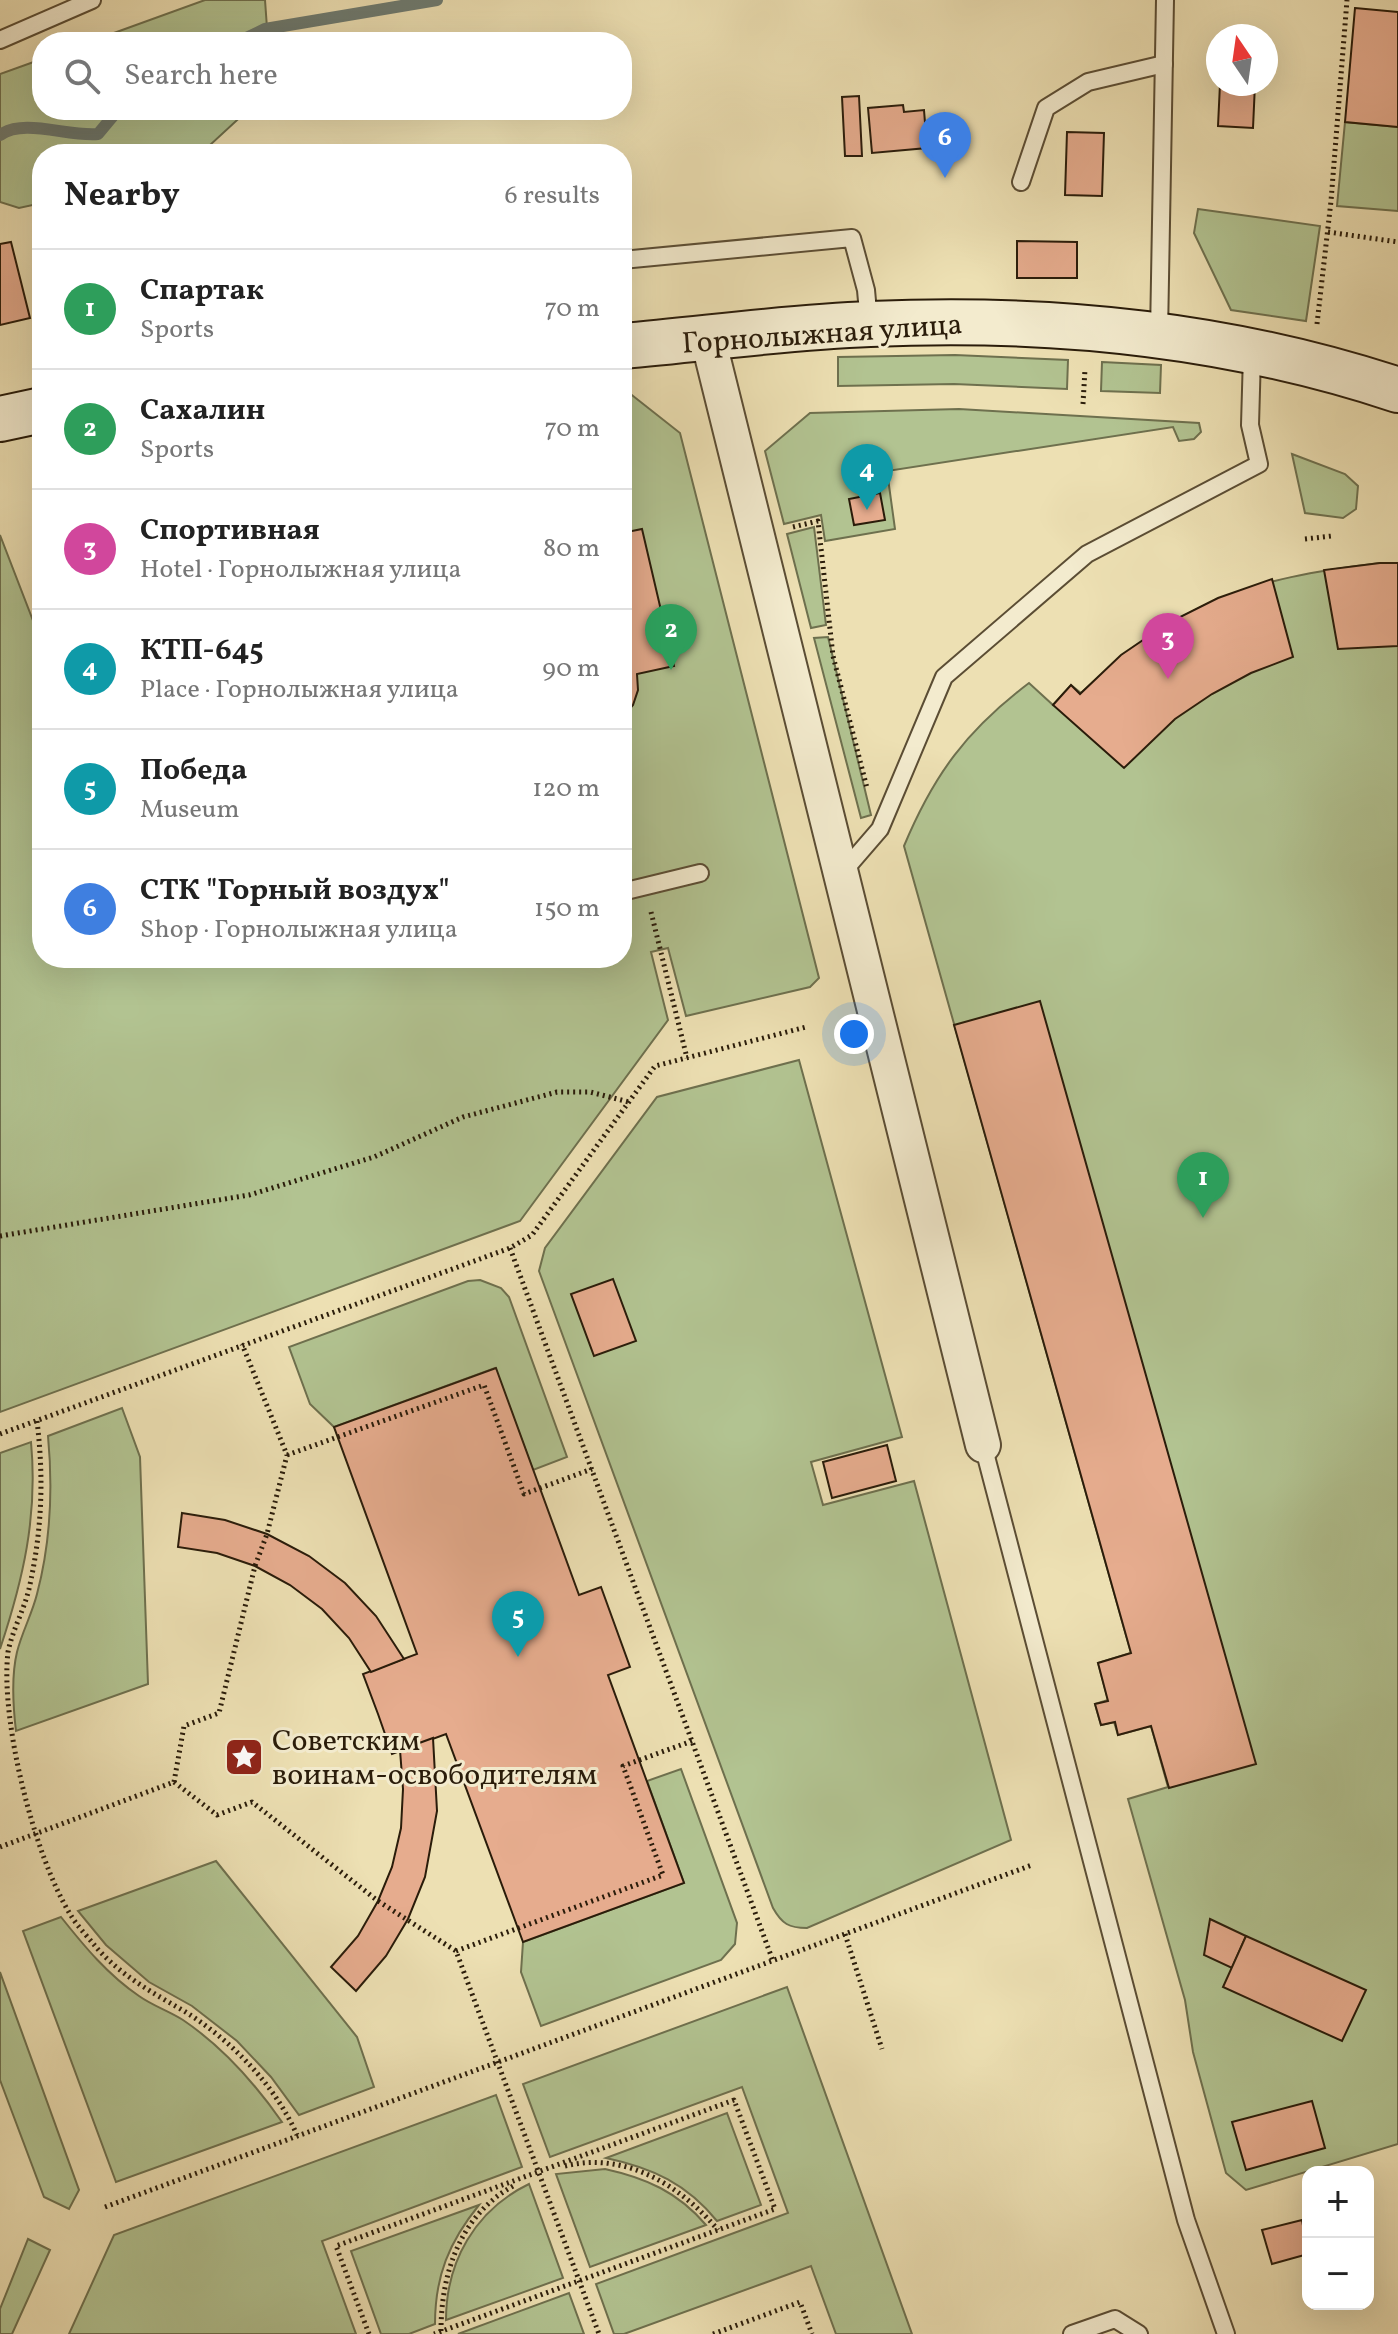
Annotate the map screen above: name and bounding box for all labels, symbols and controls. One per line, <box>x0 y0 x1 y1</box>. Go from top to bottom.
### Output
north arrow <box>1206 24 1278 96</box>
search box <box>32 32 632 120</box>
icon: search <box>60 54 104 98</box>
text: Search here <box>124 55 278 97</box>
pin: 6 <box>919 112 971 178</box>
text: Nearby <box>64 173 180 220</box>
text: 6 results <box>505 178 600 214</box>
text: Спартак <box>140 270 264 312</box>
text: 1 <box>85 291 95 327</box>
text: 70 m <box>545 291 600 327</box>
street label: Горнолыжная улица <box>681 304 964 366</box>
text: Sports <box>140 312 214 348</box>
text: Сахалин <box>140 390 265 432</box>
text: 2 <box>83 411 97 447</box>
text: 70 m <box>545 411 600 447</box>
text: Sports <box>140 432 214 468</box>
pin: 4 <box>841 444 893 510</box>
text: Спортивная <box>140 510 320 552</box>
text: 3 <box>83 531 97 567</box>
text: 80 m <box>543 531 600 567</box>
text: Hotel · Горнолыжная улица <box>140 552 461 588</box>
pin: 2 <box>645 604 697 670</box>
pin: 3 <box>1142 613 1194 679</box>
text: КТП-645 <box>140 630 264 672</box>
text: 4 <box>82 651 98 687</box>
text: 90 m <box>542 651 600 687</box>
text: Place · Горнолыжная улица <box>140 672 459 708</box>
text: Победа <box>140 750 247 792</box>
text: 5 <box>84 771 96 807</box>
text: 120 m <box>532 771 600 807</box>
text: Museum <box>140 792 239 828</box>
text: СТК "Горный воздух" <box>140 870 450 912</box>
text: 6 <box>83 891 97 927</box>
text: 150 m <box>534 891 600 927</box>
text: Shop · Горнолыжная улица <box>140 912 458 948</box>
your location <box>834 1014 874 1054</box>
pin: 1 <box>1177 1152 1229 1218</box>
pin: 5 <box>492 1591 544 1657</box>
place label: Советским воинам-освободителям <box>272 1721 597 1797</box>
place icon: Советским воинам-освободителям <box>223 1736 265 1778</box>
map controls <box>1302 2166 1374 2310</box>
button: + <box>1302 2166 1374 2238</box>
button: − <box>1302 2238 1374 2310</box>

